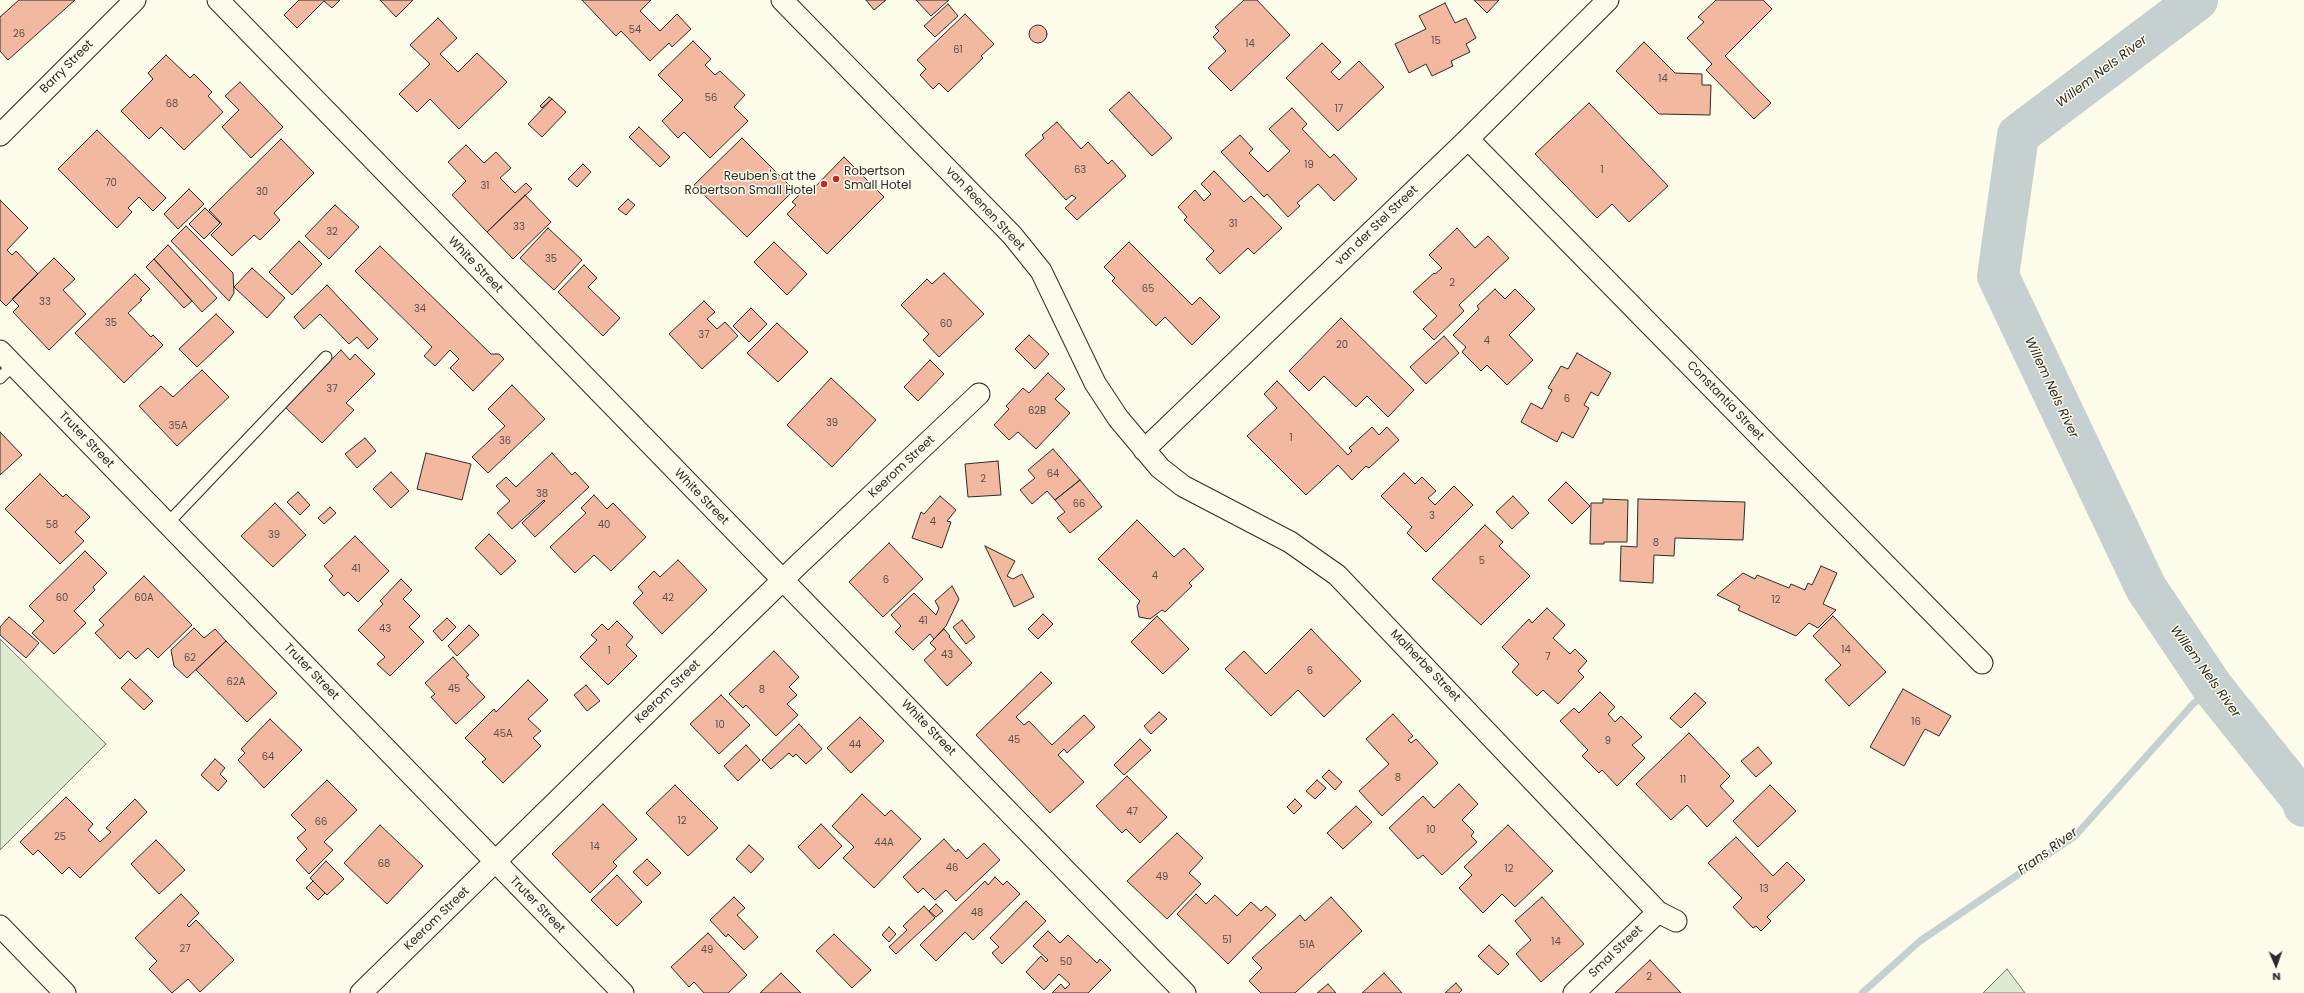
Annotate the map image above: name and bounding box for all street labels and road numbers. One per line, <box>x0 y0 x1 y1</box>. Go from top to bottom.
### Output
street label: Barry Street <box>37 37 97 97</box>
street label: van Reenen Street <box>943 164 1027 254</box>
street label: van der Stel Street <box>1333 183 1421 269</box>
street label: White Street <box>445 234 505 296</box>
street label: Constantia Street <box>1683 358 1767 444</box>
street label: Truter Street <box>55 409 117 471</box>
street label: Keerom Street <box>866 433 938 501</box>
street label: White Street <box>671 466 731 528</box>
street label: Malherbe Street <box>1387 627 1463 705</box>
street label: Truter Street <box>280 641 342 703</box>
street label: Keerom Street <box>632 657 704 727</box>
street label: White Street <box>898 697 958 759</box>
street label: Truter Street <box>506 874 568 936</box>
street label: Keerom Street <box>401 884 473 954</box>
street label: Smal Street <box>1586 923 1646 981</box>

